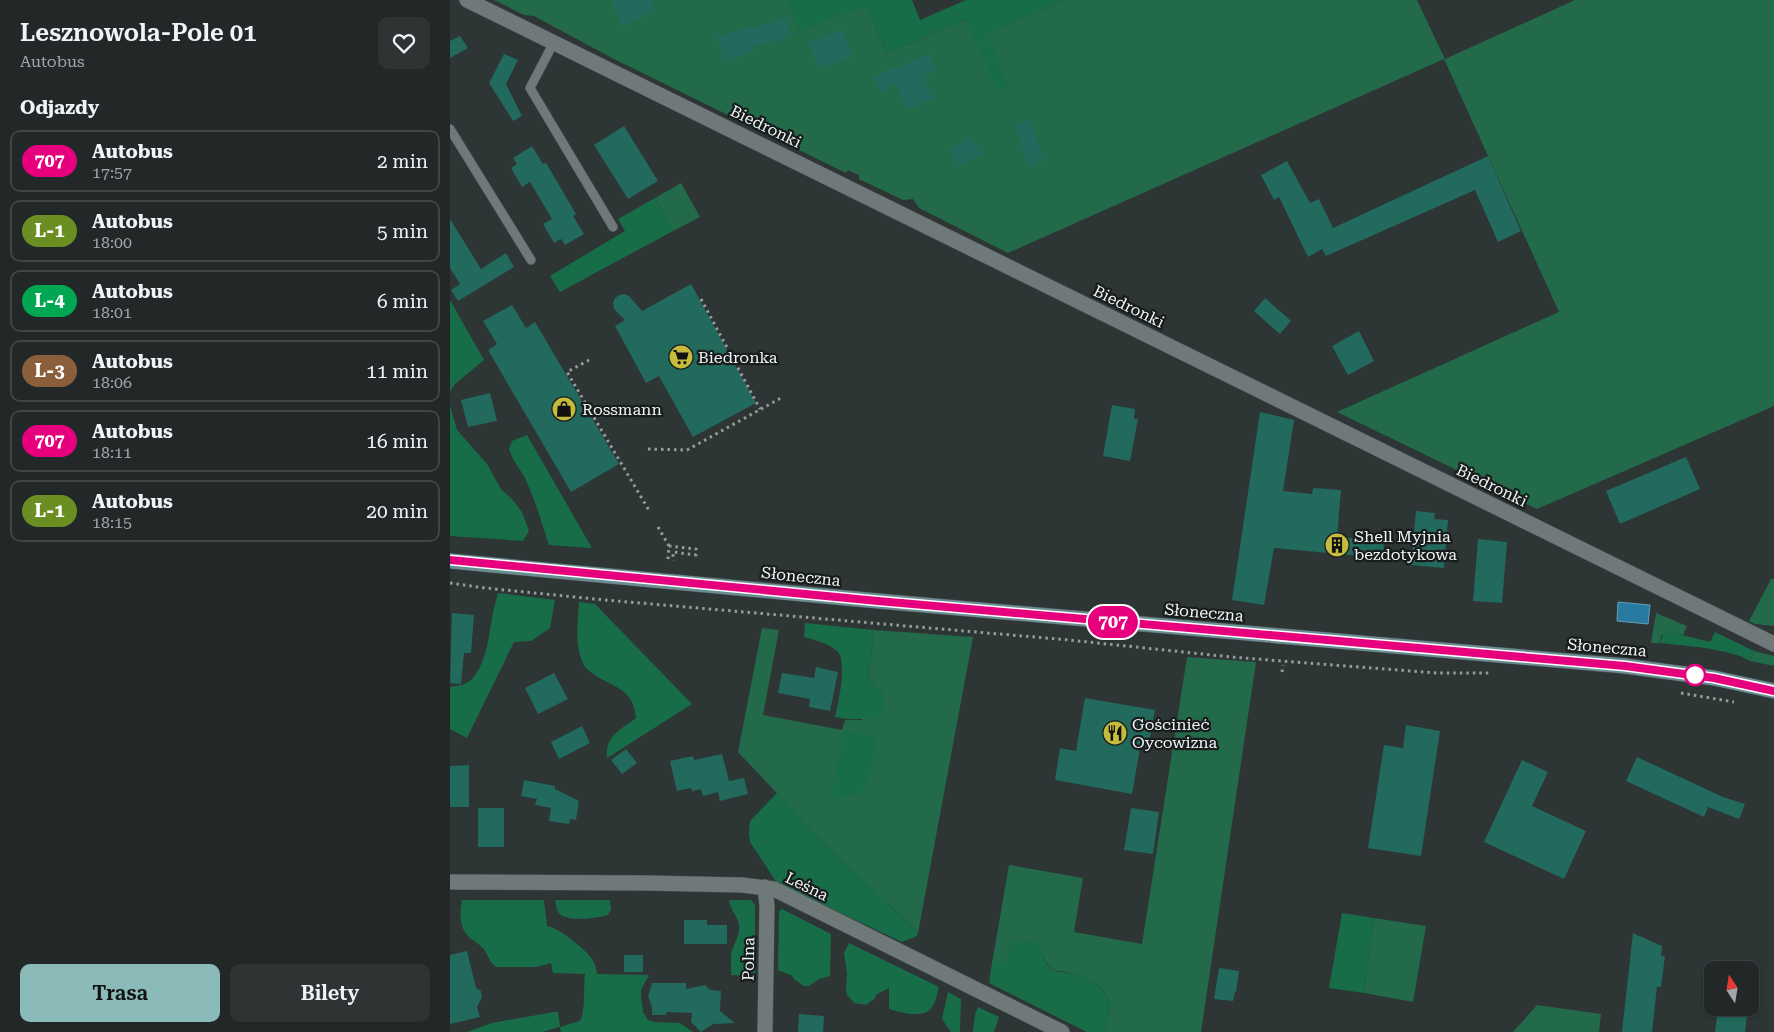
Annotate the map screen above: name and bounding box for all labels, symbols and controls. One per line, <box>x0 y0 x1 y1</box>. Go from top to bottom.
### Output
button: heart <box>378 17 430 69</box>
text: Lesznowola-Pole 01 <box>20 19 257 47</box>
text: Autobus <box>20 52 85 71</box>
text: Odjazdy <box>20 96 99 119</box>
street label: Biedronki <box>727 101 804 152</box>
text: Autobus <box>92 140 173 163</box>
text: 707 <box>34 150 65 171</box>
text: 2 min <box>377 150 428 173</box>
text: 17:57 <box>92 163 132 182</box>
text: Autobus <box>92 210 173 233</box>
text: L-1 <box>34 220 65 241</box>
text: 5 min <box>377 220 428 243</box>
text: 18:00 <box>92 233 132 252</box>
text: Autobus <box>92 280 173 303</box>
street label: Biedronki <box>1090 281 1167 332</box>
text: L-4 <box>34 290 65 311</box>
text: 6 min <box>377 290 428 313</box>
text: 18:01 <box>92 303 132 322</box>
supermarket icon: Biedronka <box>668 344 694 370</box>
place label: Biedronka <box>698 348 778 367</box>
text: Autobus <box>92 350 173 373</box>
text: L-3 <box>34 360 65 381</box>
text: 11 min <box>366 360 428 383</box>
text: 18:06 <box>92 373 132 392</box>
shop icon: Rossmann <box>551 396 577 422</box>
place label: Rossmann <box>582 400 662 419</box>
text: Autobus <box>92 420 173 443</box>
text: 707 <box>34 430 65 451</box>
text: 16 min <box>366 430 428 453</box>
text: 18:11 <box>92 443 132 462</box>
street label: Biedronki <box>1453 460 1530 511</box>
text: Autobus <box>92 490 173 513</box>
text: L-1 <box>34 500 65 521</box>
text: 20 min <box>366 500 428 523</box>
text: 18:15 <box>92 513 132 532</box>
place label: Shell Myjnia bezdotykowa <box>1354 527 1457 564</box>
building icon: Shell Myjnia bezdotykowa <box>1324 532 1350 558</box>
street label: Słoneczna <box>760 563 842 590</box>
street label: Słoneczna <box>1164 600 1245 625</box>
line badge: 707 <box>1084 606 1142 638</box>
text: 707 <box>1098 611 1128 632</box>
street label: Słoneczna <box>1567 635 1648 660</box>
unlabelled marker <box>1684 664 1706 686</box>
place label: Gościnieć Oycowizna <box>1132 715 1218 752</box>
restaurant icon: Gościnieć Oycowizna <box>1102 720 1128 746</box>
street label: Leśna <box>782 868 832 905</box>
street label: Polna <box>739 937 758 981</box>
north arrow <box>1704 961 1759 1016</box>
map controls <box>1704 961 1759 1016</box>
button: Trasa <box>20 964 220 1022</box>
button: Bilety <box>230 964 430 1022</box>

